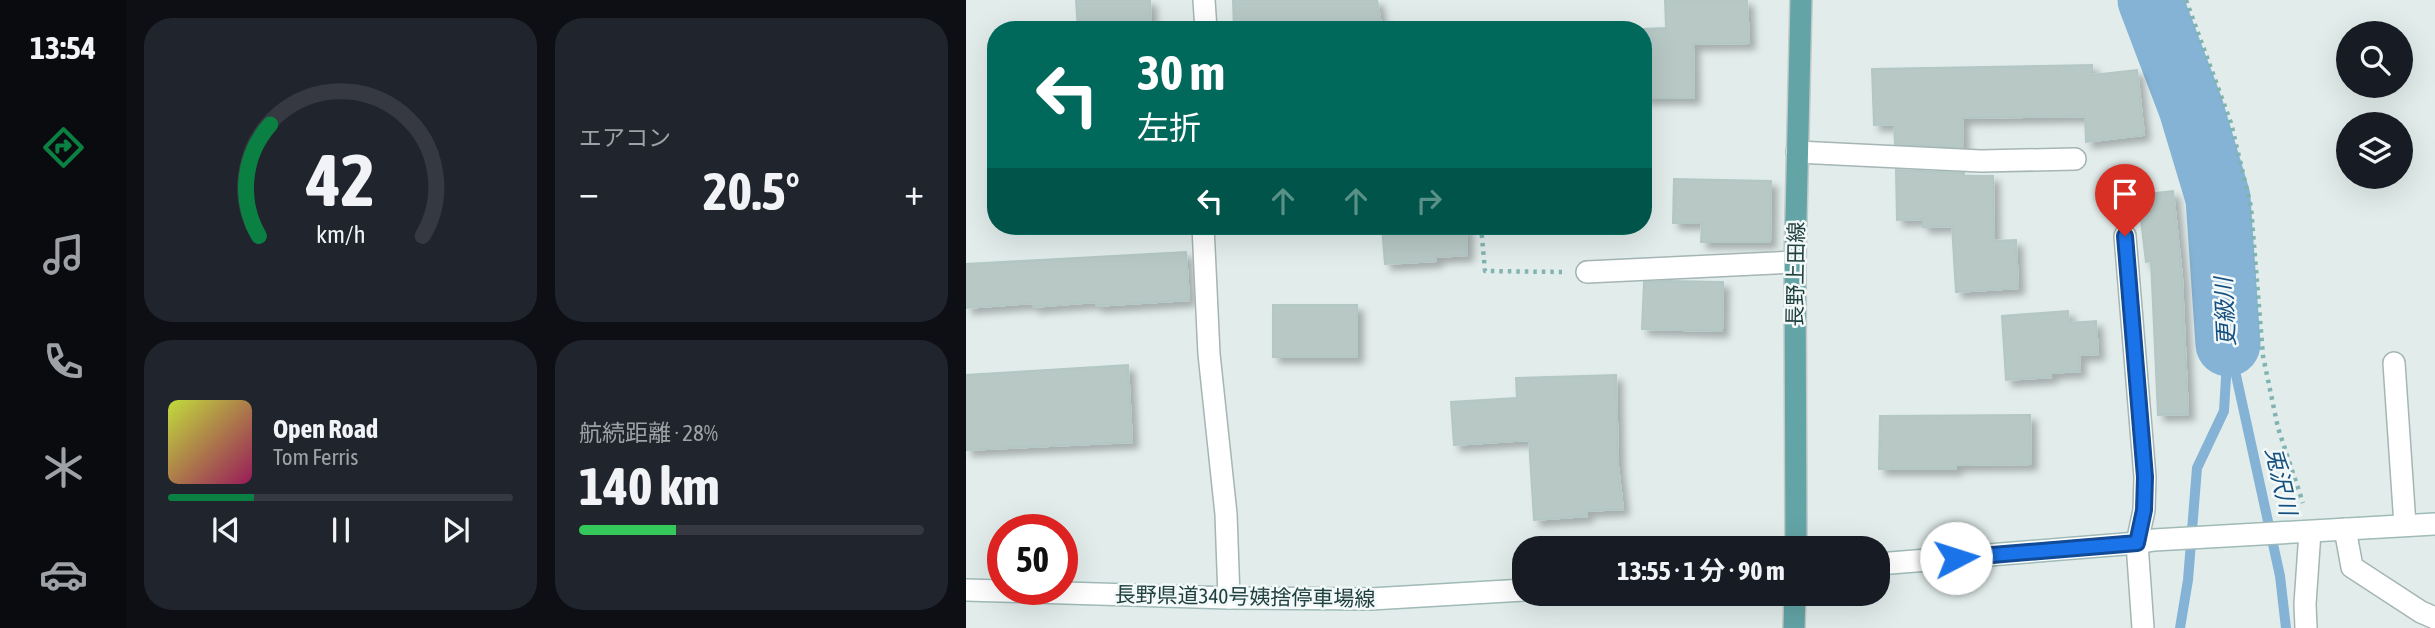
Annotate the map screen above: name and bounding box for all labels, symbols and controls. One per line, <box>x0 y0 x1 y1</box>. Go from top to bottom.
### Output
map controls <box>2336 21 2413 189</box>
button: search <box>2336 21 2413 98</box>
text: 13:54 <box>30 29 96 66</box>
text: 30 m <box>1137 44 1225 100</box>
icon: left <box>1022 49 1113 140</box>
text: 左折 <box>1137 109 1201 146</box>
button: layers <box>2336 112 2413 189</box>
icon: directions <box>39 123 88 172</box>
text: エアコン <box>579 125 671 151</box>
text: 42 <box>305 138 375 221</box>
text: 20.5° <box>703 161 800 221</box>
pin <box>2095 164 2155 236</box>
text: − <box>579 170 599 213</box>
text: + <box>904 170 924 213</box>
icon: arrive <box>2106 175 2144 213</box>
icon: left <box>1191 182 1229 220</box>
icon: ahead <box>1264 182 1302 220</box>
icon: ahead <box>1337 182 1375 220</box>
icon: right <box>1410 182 1448 220</box>
text: km/h <box>316 220 365 248</box>
street label: 長野上田線 <box>1782 221 1808 327</box>
icon: music <box>39 230 88 279</box>
water label: 更級川 <box>2210 274 2240 347</box>
icon: phone <box>39 337 88 386</box>
text: Open Road <box>273 414 378 444</box>
text: 航続距離 · 28% <box>579 420 718 446</box>
icon: climate <box>39 443 88 492</box>
text: Tom Ferris <box>273 444 358 470</box>
water label: 兎沢川 <box>2261 444 2302 520</box>
text: 140 km <box>579 456 720 516</box>
icon: previous <box>207 511 245 549</box>
icon: pause <box>322 511 360 549</box>
icon: next <box>437 511 475 549</box>
speed limit sign: 50 <box>987 514 1078 605</box>
position arrow <box>1919 521 1993 595</box>
icon: car <box>39 550 88 599</box>
text: 13:55 · 1 分 · 90 m <box>1617 556 1785 586</box>
street label: 長野県道340号姨捨停車場線 <box>1115 582 1375 610</box>

